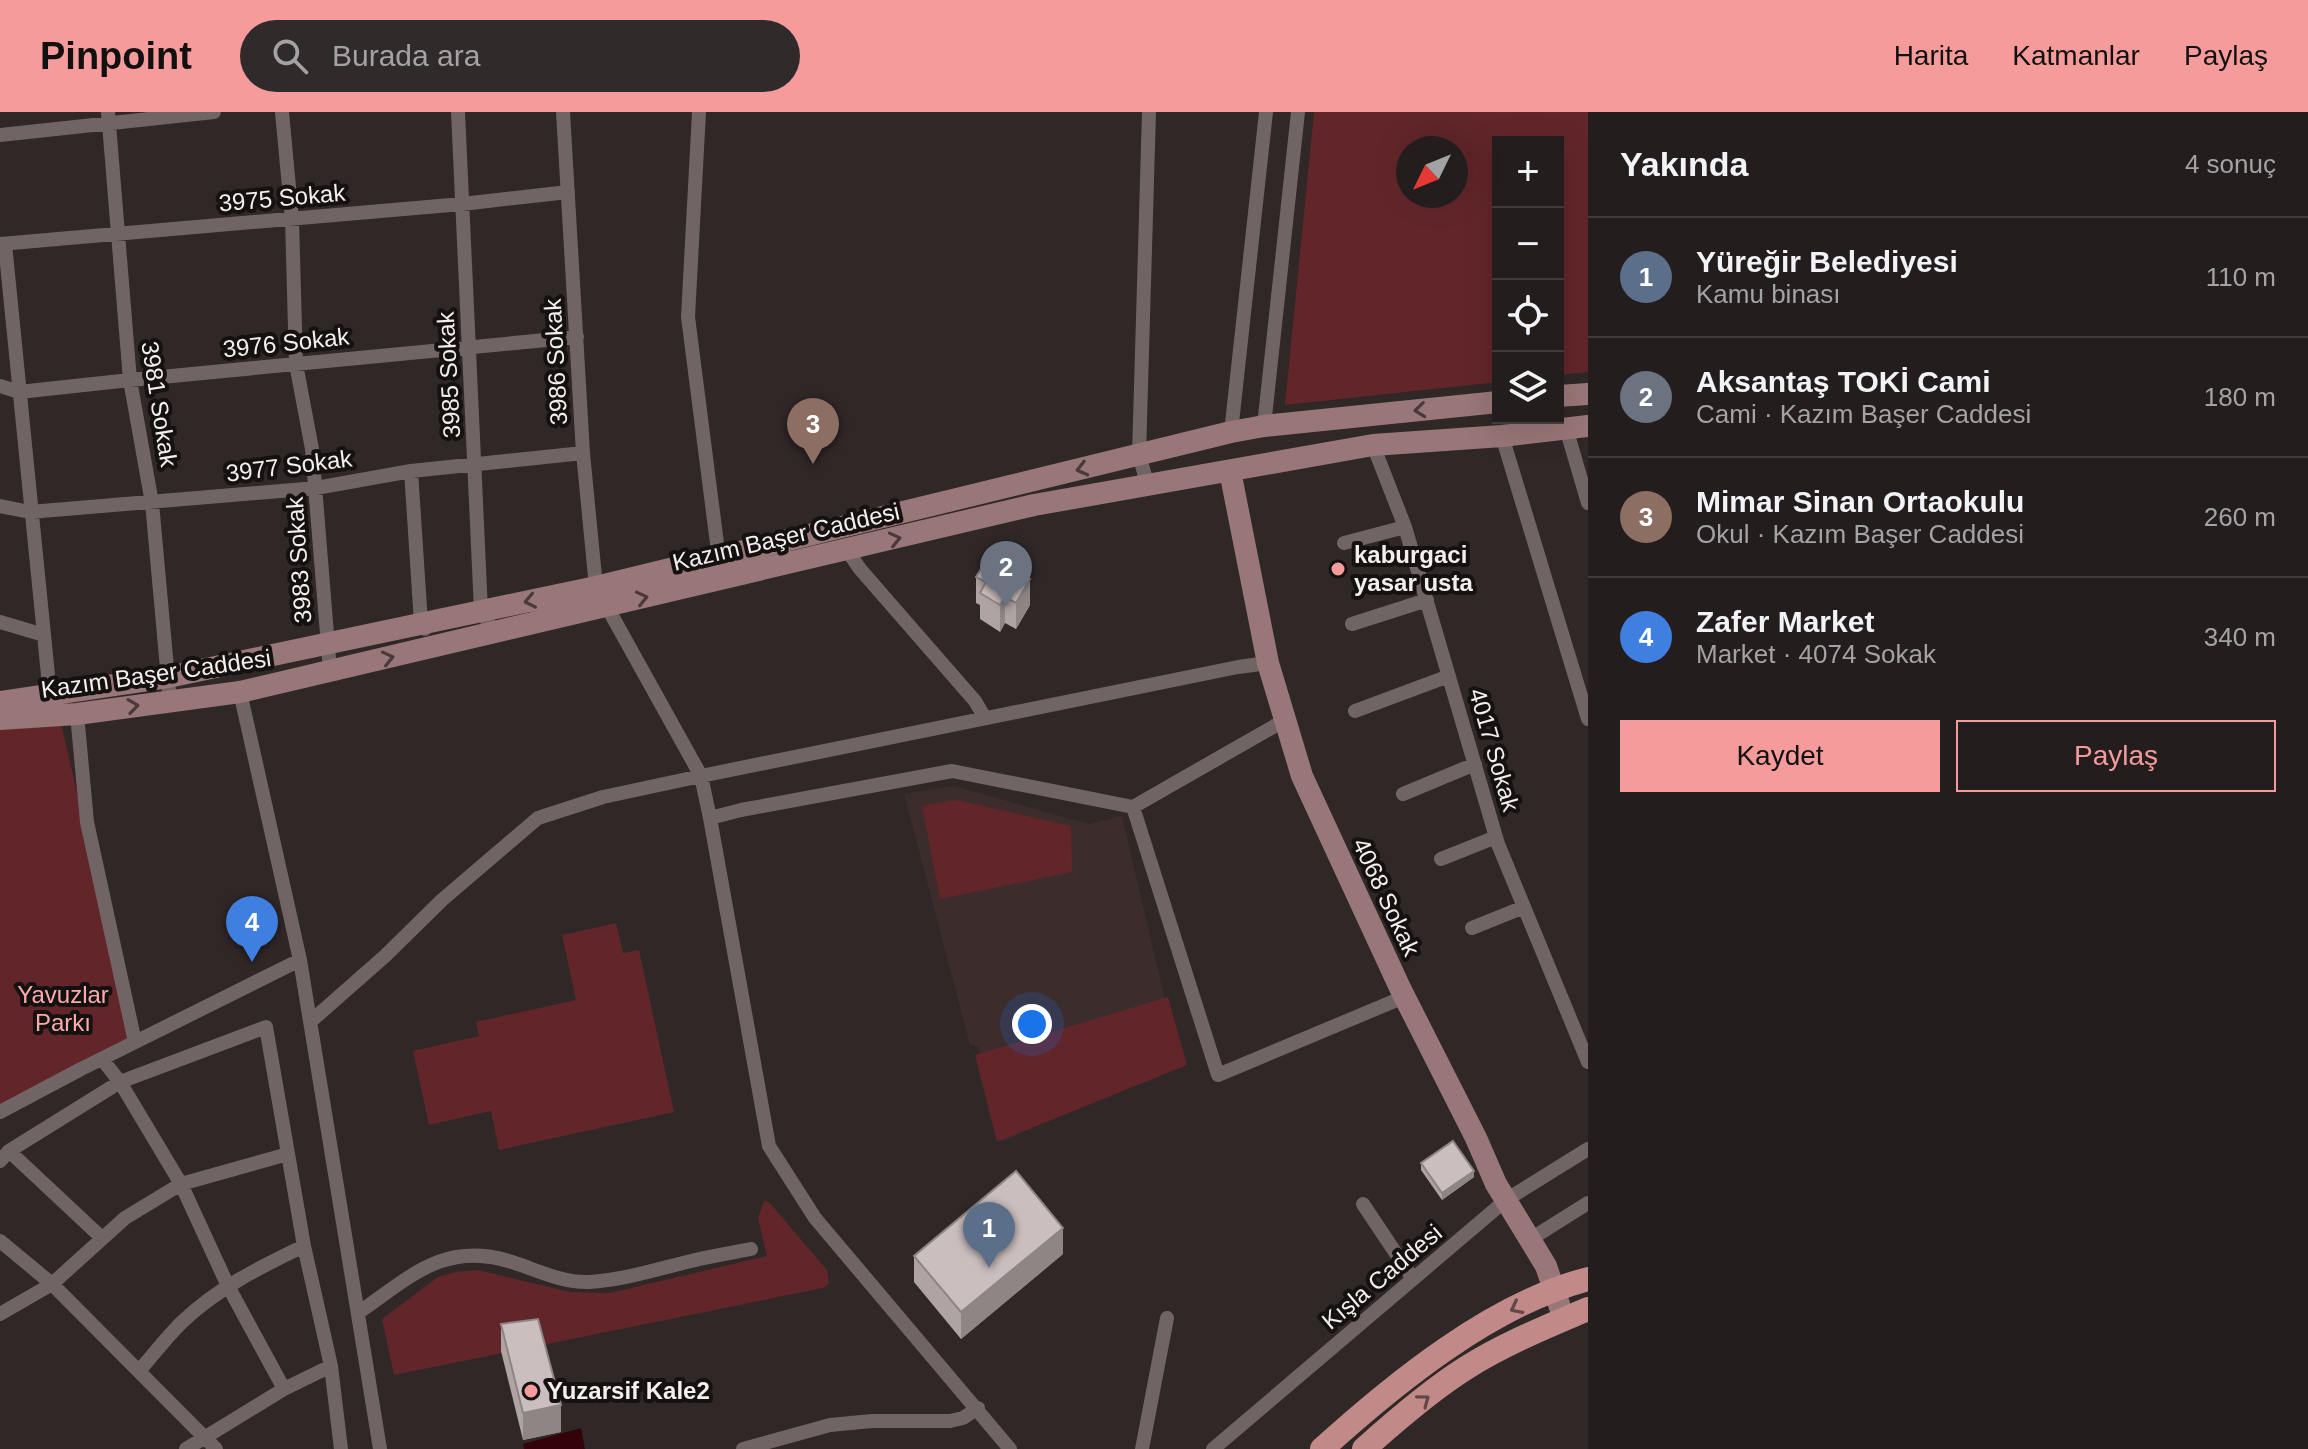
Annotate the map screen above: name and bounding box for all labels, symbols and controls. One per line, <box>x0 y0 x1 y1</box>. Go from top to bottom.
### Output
search box <box>240 20 800 92</box>
icon: search <box>268 34 312 78</box>
text: Pinpoint <box>40 35 192 77</box>
text: Burada ara <box>332 39 480 72</box>
text: Harita <box>1894 40 1968 71</box>
text: Katmanlar <box>2012 40 2140 71</box>
text: Paylaş <box>2184 40 2268 71</box>
north arrow <box>1396 136 1468 208</box>
map controls <box>1492 136 1564 424</box>
button: + <box>1492 136 1564 208</box>
text: Yakında <box>1620 145 1749 183</box>
text: 4 sonuç <box>2185 149 2276 179</box>
street label: 3975 Sokak <box>218 178 347 216</box>
button: − <box>1492 208 1564 280</box>
text: Yüreğir Belediyesi <box>1696 245 1958 278</box>
text: 1 <box>1639 262 1653 292</box>
text: 110 m <box>2206 262 2276 292</box>
text: Kamu binası <box>1696 279 1841 309</box>
button: locate <box>1492 280 1564 352</box>
street label: 3986 Sokak <box>539 297 572 426</box>
street label: 3985 Sokak <box>432 310 465 439</box>
street label: 3976 Sokak <box>222 322 351 363</box>
street label: 3981 Sokak <box>136 339 183 470</box>
button: layers <box>1492 352 1564 424</box>
text: Aksantaş TOKİ Cami <box>1696 365 1991 398</box>
text: 2 <box>1639 382 1653 412</box>
text: 180 m <box>2204 382 2276 412</box>
pin: 3 <box>787 398 839 464</box>
text: Cami · Kazım Başer Caddesi <box>1696 399 2031 429</box>
one-way arrow <box>1413 401 1426 418</box>
street label: 3977 Sokak <box>224 444 354 487</box>
one-way arrow <box>1076 460 1090 477</box>
text: Mimar Sinan Ortaokulu <box>1696 485 2024 518</box>
street label: 3983 Sokak <box>281 495 316 624</box>
street label: Kazım Başer Caddesi <box>670 497 902 576</box>
text: 3 <box>1639 502 1653 532</box>
text: 260 m <box>2204 502 2276 532</box>
text: Okul · Kazım Başer Caddesi <box>1696 519 2024 549</box>
one-way arrow <box>887 531 901 548</box>
pin: 2 <box>980 541 1032 607</box>
place label: kaburgaci yasar usta <box>1354 541 1473 596</box>
marker: kaburgaci yasar usta <box>1329 560 1347 578</box>
one-way arrow <box>634 591 648 608</box>
one-way arrow <box>524 592 537 609</box>
text: Zafer Market <box>1696 605 1874 638</box>
text: 4 <box>1639 622 1653 652</box>
text: 340 m <box>2204 622 2276 652</box>
text: Market · 4074 Sokak <box>1696 639 1936 669</box>
street label: Kazım Başer Caddesi <box>39 644 273 703</box>
one-way arrow <box>381 650 395 667</box>
street label: 4017 Sokak <box>1464 685 1525 815</box>
one-way arrow <box>127 698 140 715</box>
button: Kaydet <box>1620 720 1940 792</box>
button: Paylaş <box>1956 720 2276 792</box>
street label: 4068 Sokak <box>1347 834 1426 961</box>
pin: 4 <box>226 896 278 962</box>
park label: Yavuzlar Parkı <box>17 981 109 1036</box>
your location <box>1012 1004 1052 1044</box>
pin: 1 <box>963 1202 1015 1268</box>
street label: Kışla Caddesi <box>1316 1219 1447 1335</box>
one-way arrow <box>1510 1299 1524 1314</box>
place label: Yuzarsif Kale2 <box>547 1377 710 1404</box>
marker: Yuzarsif Kale2 <box>522 1382 540 1400</box>
one-way arrow <box>1415 1395 1430 1409</box>

